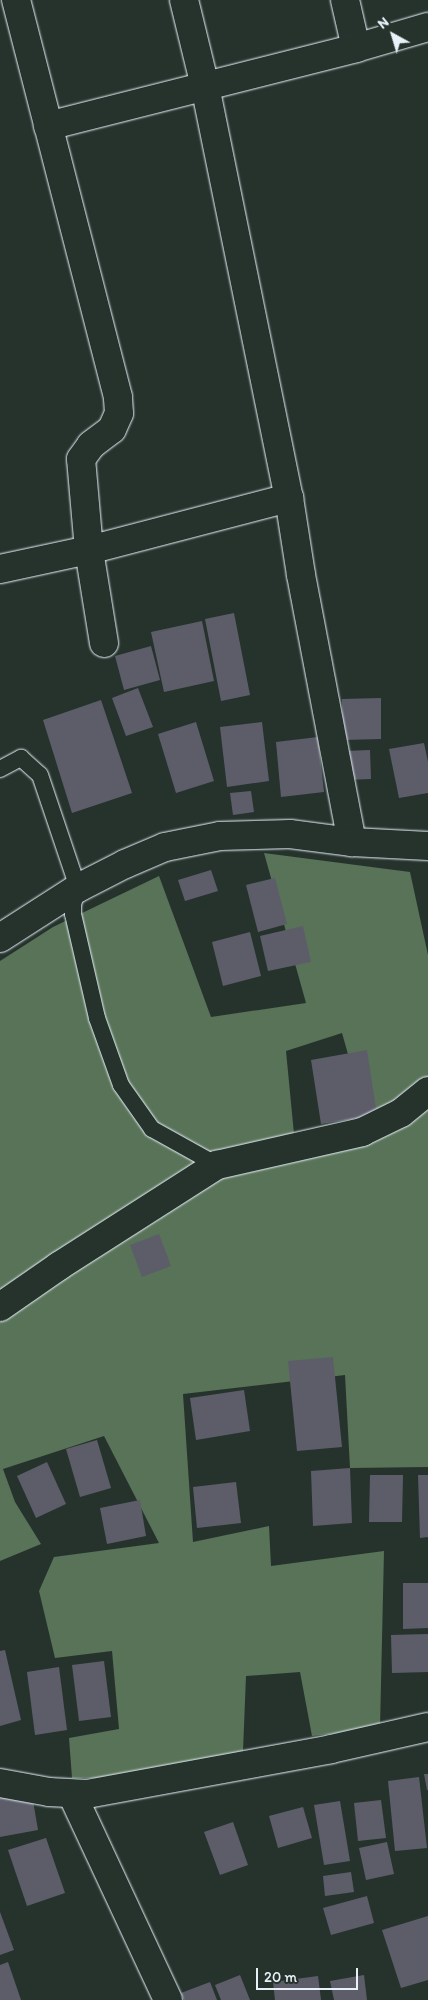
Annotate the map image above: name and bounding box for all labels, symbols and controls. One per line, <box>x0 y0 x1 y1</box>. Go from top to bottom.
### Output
north arrow <box>368 10 418 60</box>
text: N <box>374 13 392 33</box>
scale bar <box>258 1958 360 1990</box>
text: 20 m <box>264 1968 297 1986</box>

